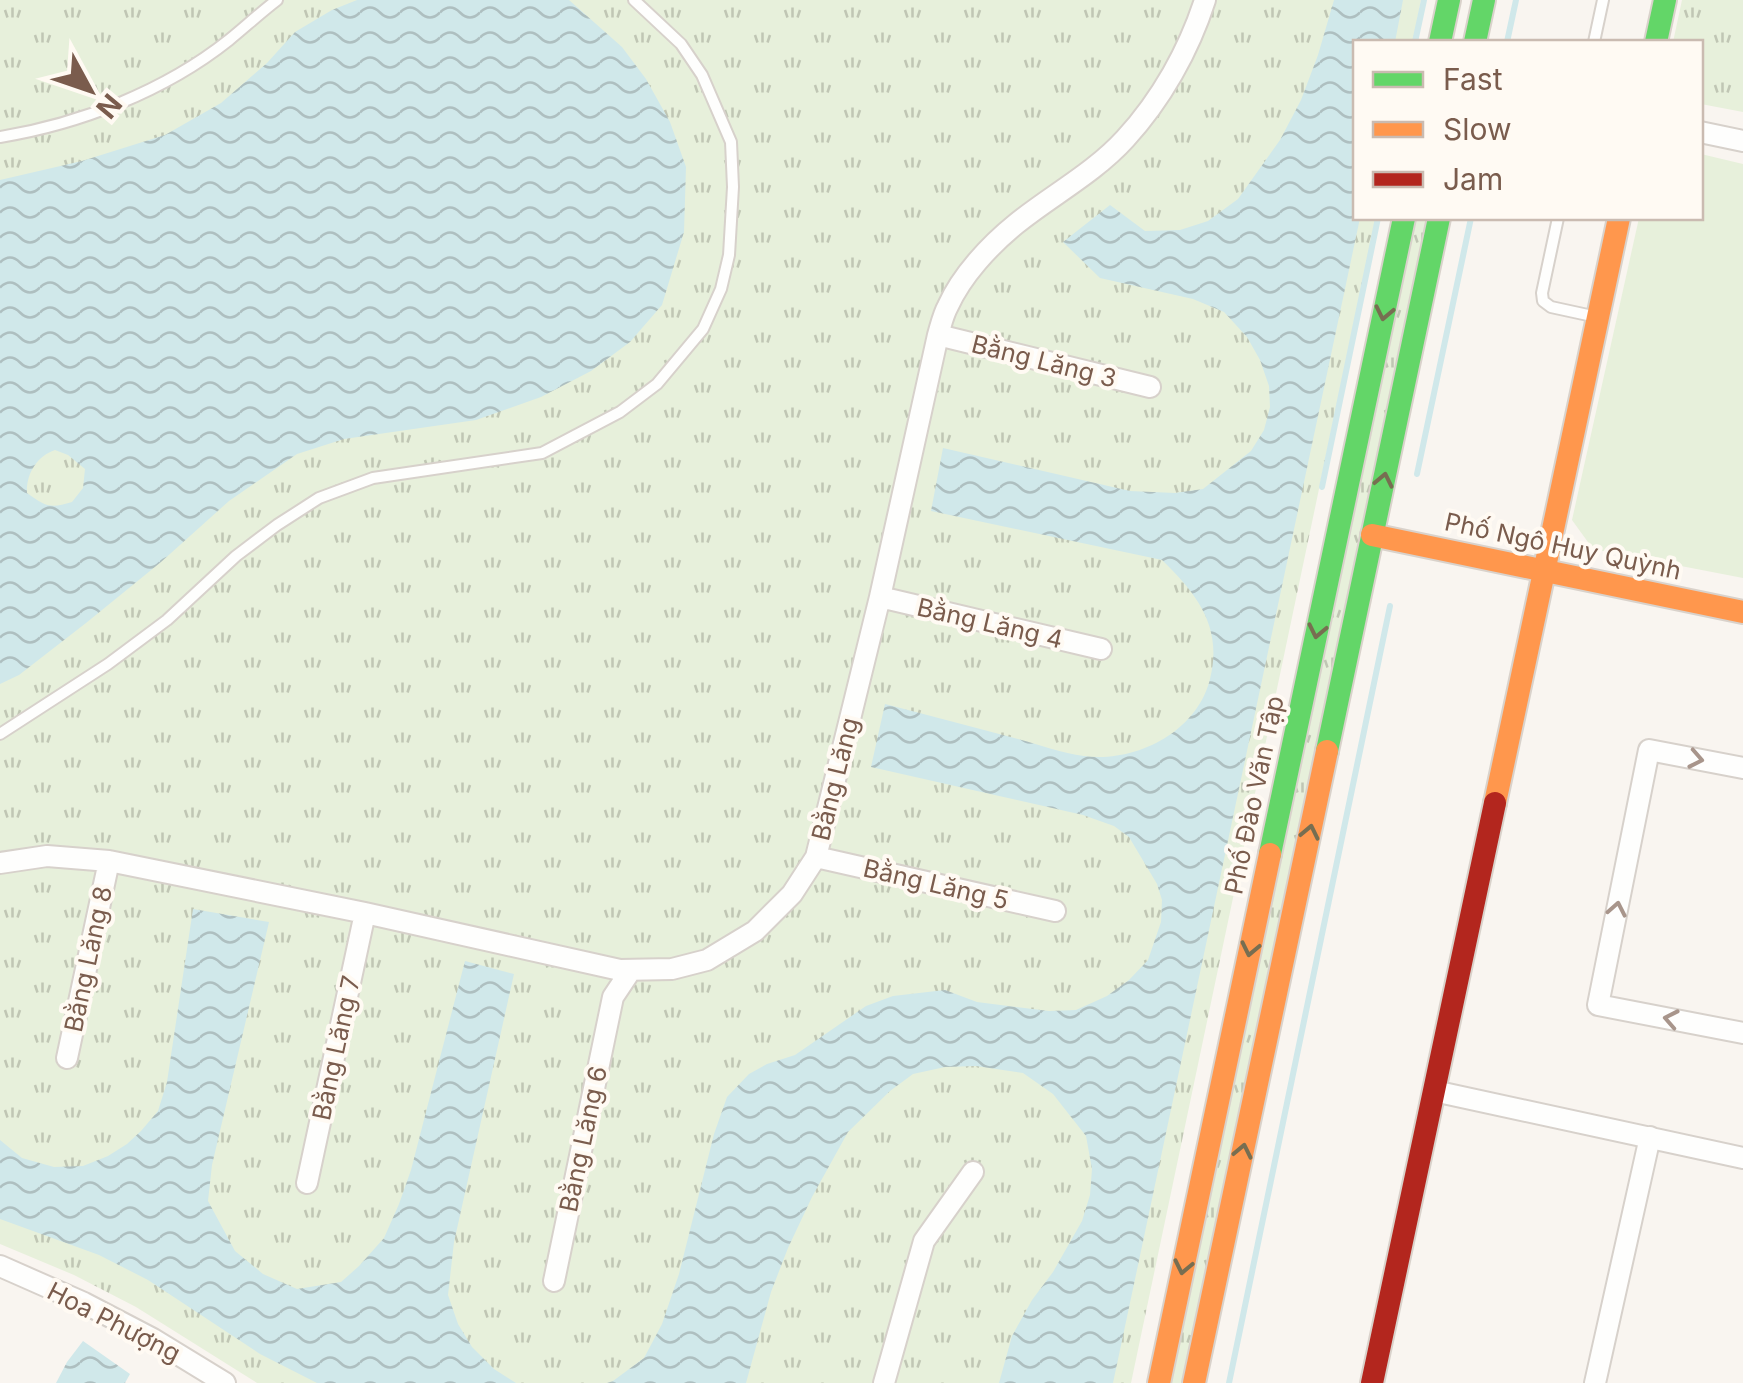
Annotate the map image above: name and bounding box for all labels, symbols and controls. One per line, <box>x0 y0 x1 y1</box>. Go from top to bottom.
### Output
north arrow <box>40 40 140 140</box>
legend <box>1353 40 1703 220</box>
text: Fast <box>1443 61 1503 97</box>
text: N <box>89 87 129 125</box>
text: Slow <box>1443 111 1512 147</box>
text: Jam <box>1443 161 1503 197</box>
one-way arrow <box>1374 304 1395 321</box>
street label: Bằng Lăng 3 <box>968 329 1120 393</box>
one-way arrow <box>1372 472 1393 489</box>
street label: Phố Ngô Huy Quỳnh <box>1442 506 1684 586</box>
street label: Bằng Lăng 4 <box>914 592 1066 654</box>
one-way arrow <box>1307 622 1328 639</box>
street label: Phố Đào Văn Tập <box>1218 693 1290 897</box>
street label: Bằng Lăng <box>805 714 865 844</box>
one-way arrow <box>1688 748 1704 769</box>
one-way arrow <box>1298 824 1319 841</box>
street label: Bằng Lăng 5 <box>860 853 1012 915</box>
street label: Bằng Lăng 8 <box>58 883 118 1035</box>
one-way arrow <box>1606 901 1627 918</box>
one-way arrow <box>1241 940 1262 957</box>
street label: Bằng Lăng 7 <box>306 973 366 1123</box>
one-way arrow <box>1662 1009 1679 1030</box>
street label: Bằng Lăng 6 <box>553 1063 613 1215</box>
one-way arrow <box>1231 1142 1252 1159</box>
one-way arrow <box>1174 1258 1195 1275</box>
street label: Hoa Phượng <box>42 1276 186 1368</box>

